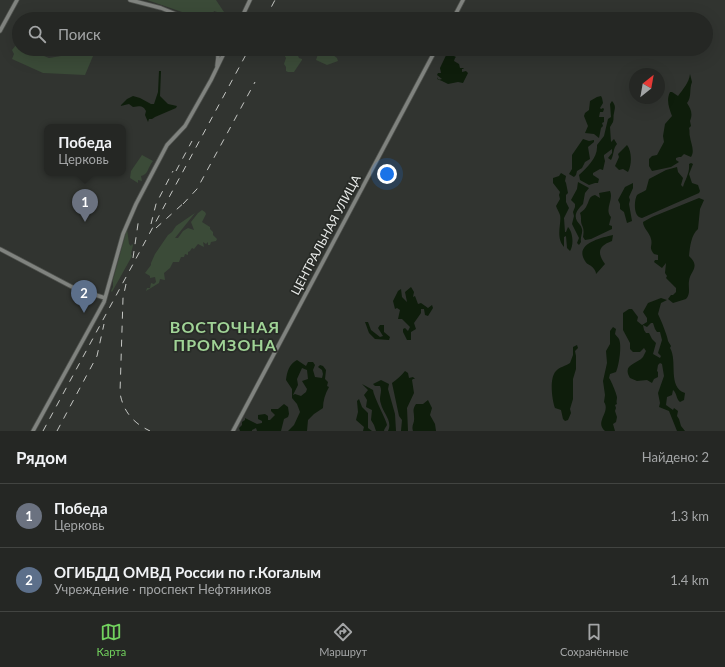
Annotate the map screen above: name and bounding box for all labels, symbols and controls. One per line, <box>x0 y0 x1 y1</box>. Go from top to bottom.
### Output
search box <box>12 12 713 56</box>
icon: search <box>26 23 48 45</box>
text: Поиск <box>58 25 101 43</box>
north arrow <box>629 68 665 104</box>
popup <box>44 124 126 176</box>
text: Победа <box>58 133 112 151</box>
text: Церковь <box>58 151 109 167</box>
your location <box>377 164 397 184</box>
street label: ЦЕНТРАЛЬНАЯ УЛИЦА <box>288 171 364 297</box>
pin: 1 <box>72 189 98 222</box>
pin: 2 <box>71 280 97 313</box>
district label: ВОСТОЧНАЯ ПРОМЗОНА <box>170 317 280 354</box>
text: Рядом <box>16 447 67 468</box>
text: Найдено: 2 <box>642 449 709 465</box>
text: Победа <box>54 499 108 517</box>
text: 1 <box>25 508 33 524</box>
text: 1.3 km <box>670 508 709 524</box>
text: Церковь <box>54 517 104 533</box>
text: ОГИБДД ОМВД России по г.Когалым <box>54 563 321 581</box>
text: 2 <box>25 572 33 588</box>
text: 1.4 km <box>670 572 709 588</box>
text: Учреждение · проспект Нефтяников <box>54 581 271 597</box>
tab: Карта <box>96 621 126 658</box>
tab: Маршрут <box>319 621 367 658</box>
tab: Сохранённые <box>560 621 629 658</box>

